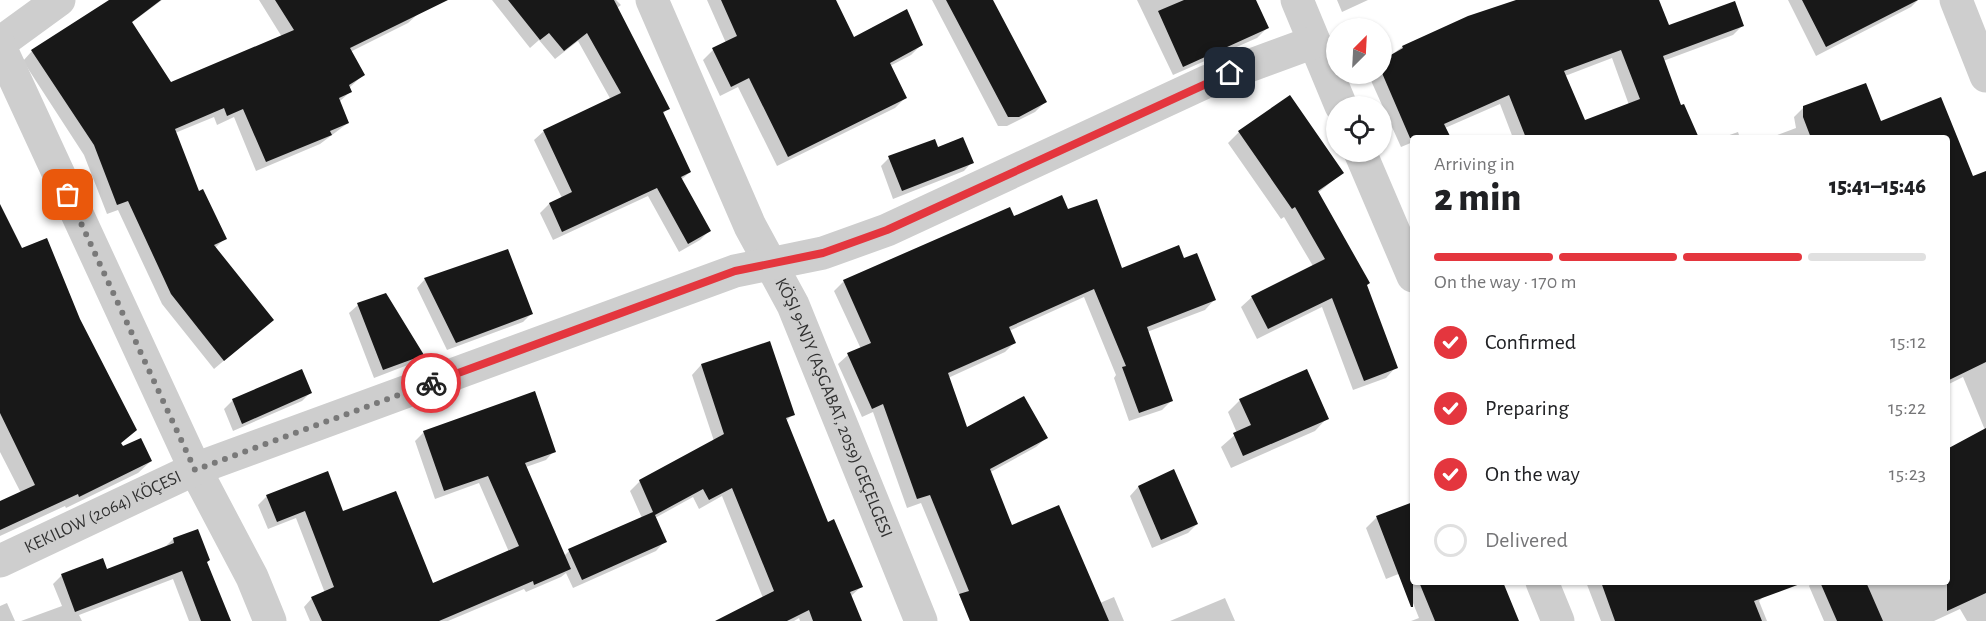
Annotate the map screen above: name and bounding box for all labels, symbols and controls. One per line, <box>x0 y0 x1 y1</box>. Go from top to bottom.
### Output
north arrow <box>1326 18 1392 84</box>
map controls <box>1326 18 1392 162</box>
pin <box>1204 47 1255 98</box>
icon: home <box>1213 56 1246 89</box>
button: locate <box>1326 96 1392 162</box>
text: Arriving in <box>1434 154 1515 174</box>
pin <box>42 169 93 220</box>
text: 15:41–15:46 <box>1829 175 1926 197</box>
icon: bag <box>51 178 84 211</box>
text: 2 min <box>1434 179 1521 218</box>
text: On the way · 170 m <box>1434 272 1577 292</box>
street label: KÖŞI 9-NJY (AŞGABAT, 2059) GEÇELGESI <box>771 275 895 540</box>
icon: check <box>1434 326 1467 359</box>
text: Confirmed <box>1485 331 1576 353</box>
text: 15:12 <box>1890 332 1926 352</box>
courier <box>401 353 461 413</box>
icon: bike <box>415 367 448 400</box>
icon: check <box>1434 392 1467 425</box>
text: Preparing <box>1485 397 1569 419</box>
text: 15:22 <box>1888 398 1926 418</box>
icon: check <box>1434 458 1467 491</box>
text: On the way <box>1485 463 1580 485</box>
text: 15:23 <box>1889 464 1926 484</box>
street label: KEKILOW (2064) KÖÇESI <box>22 468 184 557</box>
text: Delivered <box>1485 529 1568 551</box>

